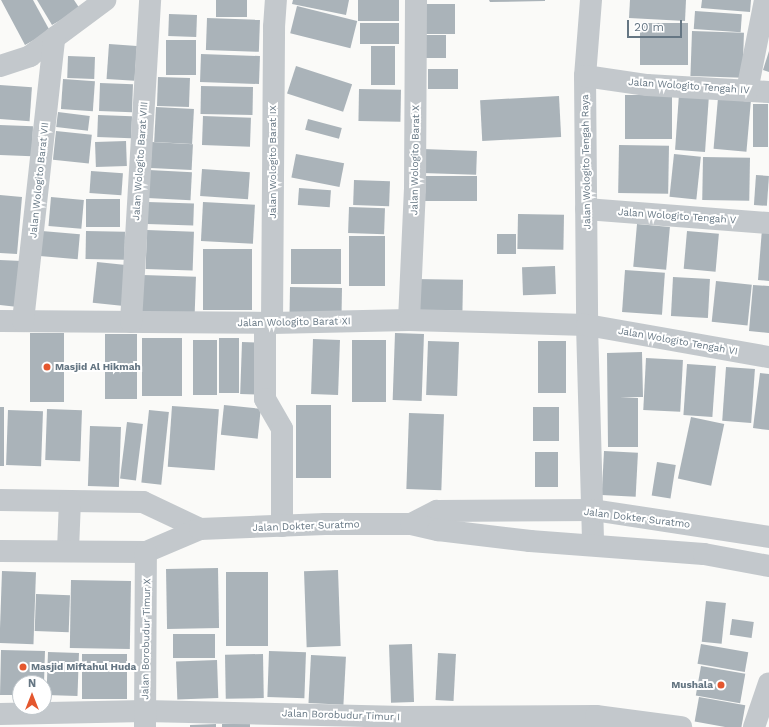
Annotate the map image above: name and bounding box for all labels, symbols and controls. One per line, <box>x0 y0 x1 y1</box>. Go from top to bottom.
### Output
scale bar <box>629 12 684 38</box>
text: 20 m <box>634 20 664 34</box>
street label: Jalan Wologito Tengah IV <box>628 76 750 96</box>
street label: Jalan Wologito Tengah Raya <box>579 94 593 230</box>
street label: Jalan Wologito Barat VIII <box>130 101 150 221</box>
street label: Jalan Wologito Barat IX <box>267 105 279 219</box>
street label: Jalan Wologito Barat X <box>408 105 422 215</box>
street label: Jalan Wologito Barat VII <box>27 121 51 239</box>
street label: Jalan Wologito Tengah V <box>617 206 737 226</box>
street label: Jalan Wologito Barat XI <box>237 315 351 329</box>
street label: Jalan Wologito Tengah VI <box>617 324 739 358</box>
place label: Masjid Al Hikmah <box>55 361 141 373</box>
marker: Masjid Al Hikmah <box>42 362 52 372</box>
street label: Jalan Dokter Suratmo <box>583 505 691 531</box>
street label: Jalan Dokter Suratmo <box>252 518 360 534</box>
street label: Jalan Borobudur Timur X <box>139 578 153 700</box>
place label: Masjid Miftahul Huda <box>31 661 136 673</box>
marker: Masjid Miftahul Huda <box>18 662 28 672</box>
north arrow <box>12 675 52 715</box>
text: N <box>28 677 36 690</box>
place label: Mushala <box>671 679 713 691</box>
marker: Mushala <box>716 680 726 690</box>
street label: Jalan Borobudur Timur I <box>281 707 401 723</box>

